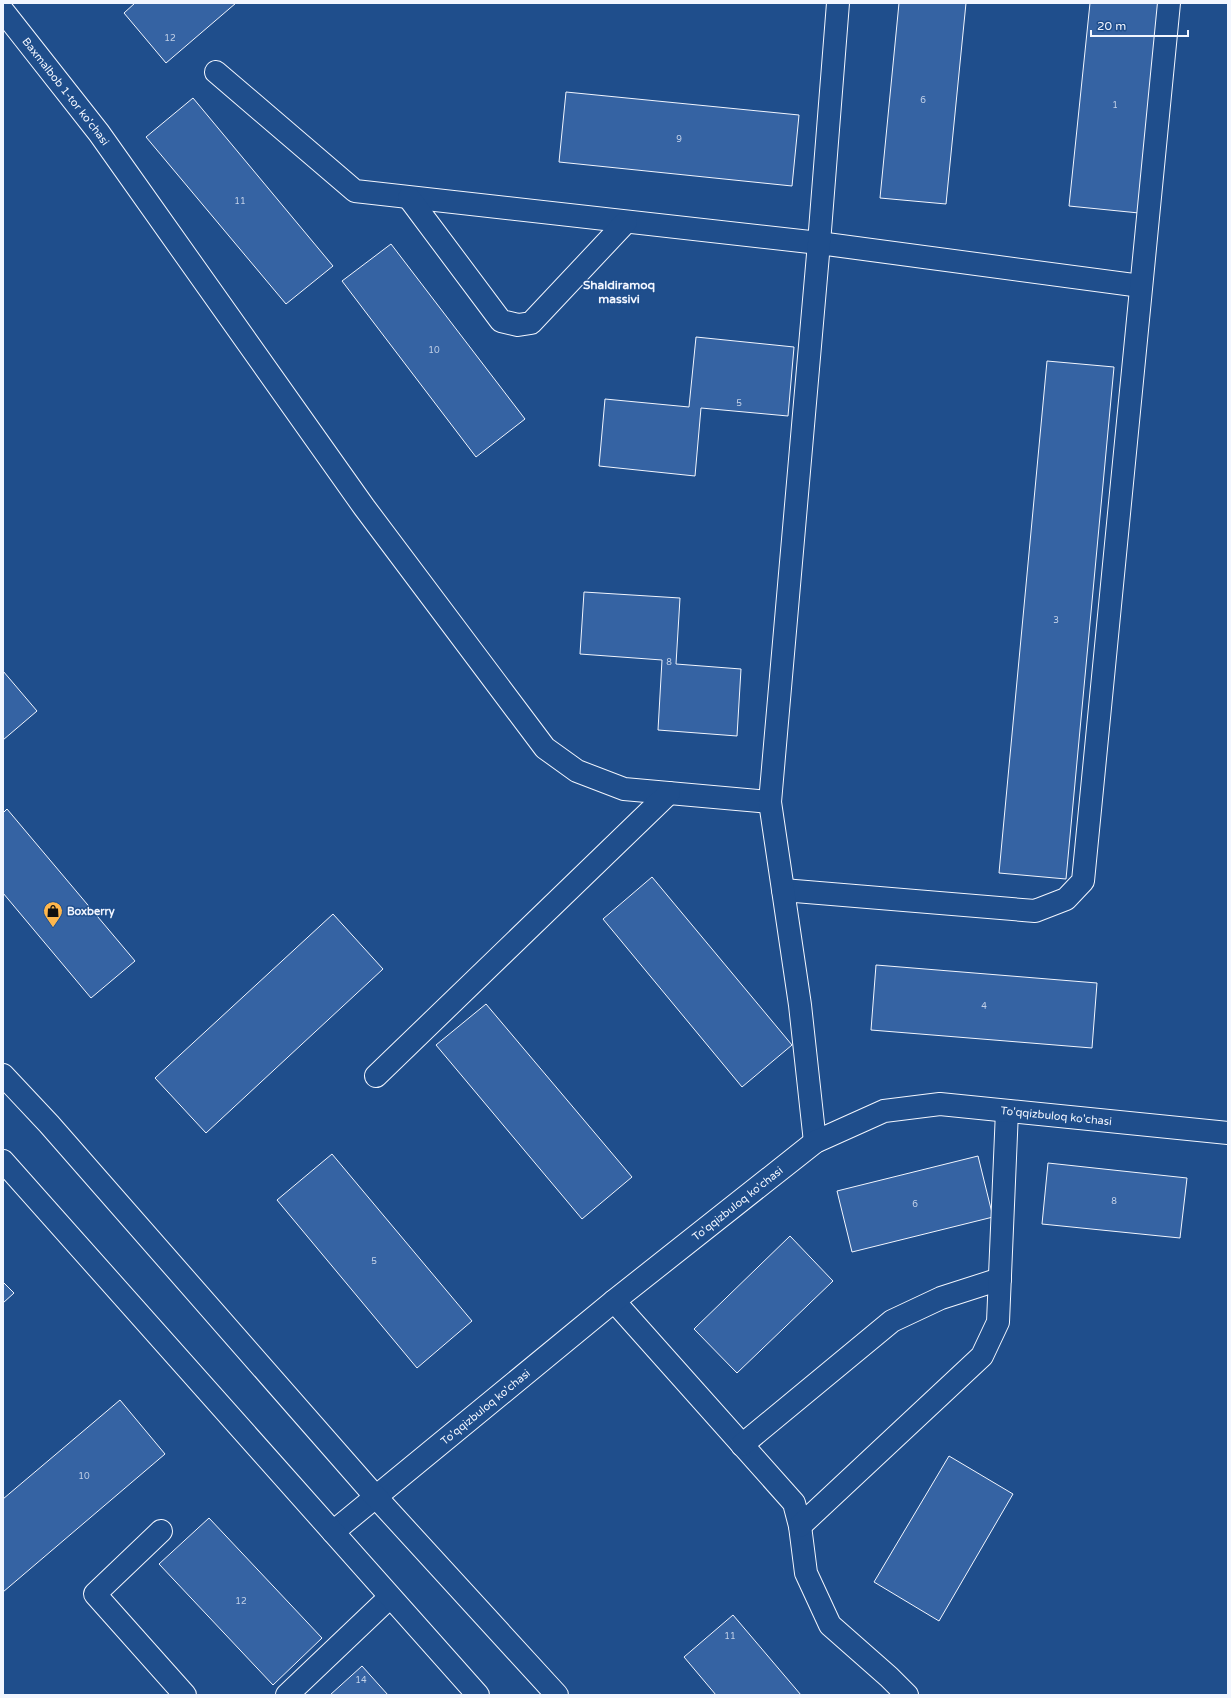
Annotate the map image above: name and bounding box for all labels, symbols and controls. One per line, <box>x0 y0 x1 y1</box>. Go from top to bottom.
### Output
scale bar <box>1091 12 1188 38</box>
text: 20 m <box>1097 19 1126 33</box>
house number: 12 <box>164 33 176 44</box>
street label: Baxmalbob 1-tor ko'chasi <box>19 35 112 148</box>
house number: 6 <box>920 95 926 106</box>
house number: 1 <box>1112 100 1118 111</box>
house number: 9 <box>676 134 682 145</box>
house number: 11 <box>234 196 246 207</box>
district label: Shaldiramoq massivi <box>583 278 655 306</box>
house number: 10 <box>428 345 440 356</box>
house number: 5 <box>736 398 742 409</box>
house number: 3 <box>1053 615 1059 626</box>
house number: 8 <box>666 657 672 668</box>
shop icon: Boxberry <box>42 900 64 928</box>
place label: Boxberry <box>67 905 115 919</box>
house number: 4 <box>981 1001 987 1012</box>
street label: To'qqizbuloq ko'chasi <box>1000 1104 1112 1128</box>
street label: To'qqizbuloq ko'chasi <box>690 1164 785 1244</box>
house number: 8 <box>1111 1196 1117 1207</box>
house number: 6 <box>912 1199 918 1210</box>
house number: 5 <box>371 1256 377 1267</box>
street label: To'qqizbuloq ko'chasi <box>438 1367 533 1448</box>
house number: 10 <box>78 1471 90 1482</box>
house number: 12 <box>235 1596 247 1607</box>
house number: 11 <box>724 1631 736 1642</box>
house number: 14 <box>355 1675 367 1686</box>

